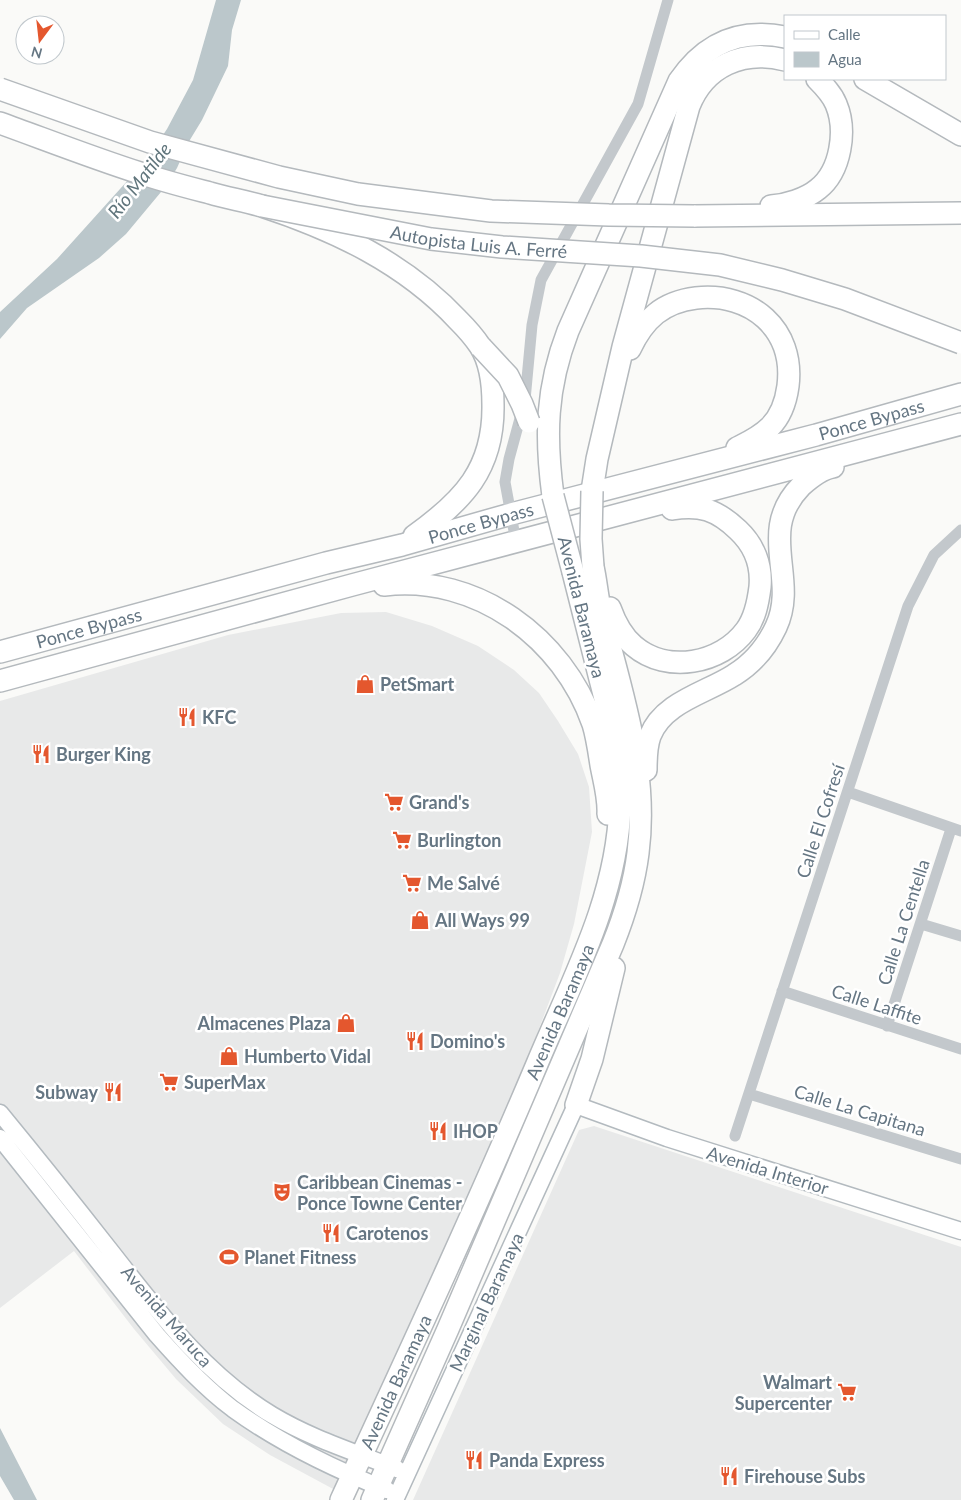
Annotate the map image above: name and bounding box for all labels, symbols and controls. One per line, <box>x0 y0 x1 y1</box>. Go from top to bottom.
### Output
north arrow <box>15 15 65 65</box>
legend <box>784 15 946 80</box>
text: Calle <box>828 25 861 43</box>
text: N <box>29 43 44 63</box>
text: Agua <box>828 50 862 68</box>
water label: Río Matilde <box>102 138 176 222</box>
street label: Autopista Luis A. Ferré <box>388 220 568 262</box>
street label: Ponce Bypass <box>816 394 927 445</box>
street label: Ponce Bypass <box>426 498 536 548</box>
street label: Avenida Baramaya <box>554 534 610 680</box>
street label: Ponce Bypass <box>34 603 144 653</box>
shop icon: PetSmart <box>354 673 376 695</box>
place label: PetSmart <box>380 673 455 695</box>
restaurant icon: KFC <box>176 706 198 728</box>
place label: KFC <box>202 706 236 728</box>
restaurant icon: Burger King <box>30 743 52 765</box>
place label: Burger King <box>56 743 151 765</box>
street label: Calle El Cofresí <box>791 761 849 881</box>
supermarket icon: Grand's <box>383 791 405 813</box>
place label: Grand's <box>409 791 470 813</box>
supermarket icon: Burlington <box>391 829 413 851</box>
place label: Burlington <box>417 829 501 851</box>
street label: Calle La Centella <box>872 856 934 988</box>
supermarket icon: Me Salvé <box>401 872 423 894</box>
place label: Me Salvé <box>427 872 500 894</box>
shop icon: All Ways 99 <box>409 909 431 931</box>
place label: All Ways 99 <box>434 909 530 931</box>
street label: Avenida Baramaya <box>521 941 598 1083</box>
street label: Calle Laffite <box>829 979 925 1029</box>
place label: Almacenes Plaza <box>197 1012 331 1034</box>
shop icon: Almacenes Plaza <box>335 1012 357 1034</box>
restaurant icon: Domino's <box>404 1030 426 1052</box>
place label: Domino's <box>430 1030 505 1052</box>
shop icon: Humberto Vidal <box>218 1045 240 1067</box>
place label: Humberto Vidal <box>244 1045 371 1067</box>
supermarket icon: SuperMax <box>158 1071 180 1093</box>
place label: SuperMax <box>184 1071 266 1093</box>
street label: Calle La Capitana <box>792 1080 928 1140</box>
place label: Subway <box>35 1081 98 1103</box>
restaurant icon: Subway <box>102 1081 124 1103</box>
restaurant icon: IHOP <box>427 1120 449 1142</box>
place label: IHOP <box>453 1120 498 1142</box>
street label: Avenida Interior <box>704 1141 832 1199</box>
place label: Caribbean Cinemas - Ponce Towne Center <box>297 1171 462 1214</box>
theatre icon: Caribbean Cinemas - Ponce Towne Center <box>271 1181 293 1203</box>
restaurant icon: Carotenos <box>320 1222 342 1244</box>
place label: Carotenos <box>346 1222 428 1244</box>
street label: Marginal Baramaya <box>444 1229 528 1375</box>
sports icon: Planet Fitness <box>218 1246 240 1268</box>
place label: Planet Fitness <box>244 1246 357 1268</box>
street label: Avenida Maruca <box>117 1261 217 1371</box>
street label: Avenida Baramaya <box>355 1311 436 1453</box>
place label: Walmart Supercenter <box>735 1371 832 1414</box>
supermarket icon: Walmart Supercenter <box>836 1381 858 1403</box>
restaurant icon: Panda Express <box>463 1449 485 1471</box>
place label: Panda Express <box>489 1449 605 1471</box>
restaurant icon: Firehouse Subs <box>718 1465 740 1487</box>
place label: Firehouse Subs <box>744 1465 865 1487</box>

